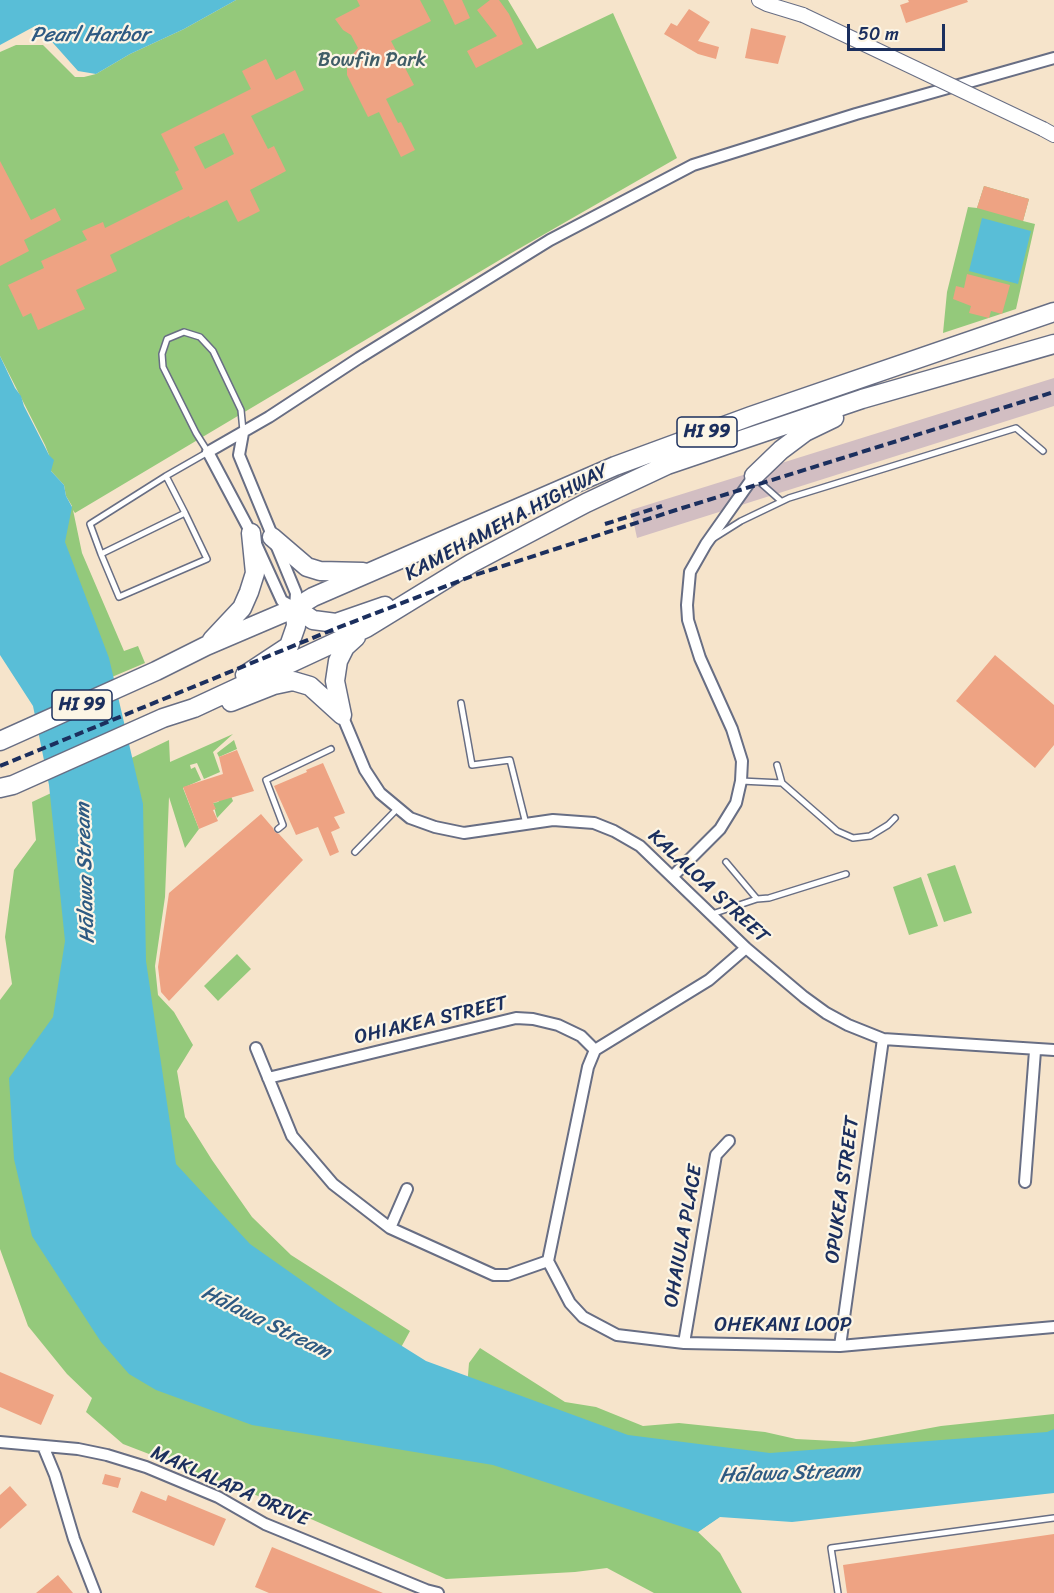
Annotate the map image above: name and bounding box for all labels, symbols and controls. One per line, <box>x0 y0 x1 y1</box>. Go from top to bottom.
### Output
scale bar <box>850 12 948 50</box>
text: 50 m <box>858 18 899 50</box>
water label: Pearl Harbor <box>31 23 149 49</box>
park label: Bowfin Park <box>318 49 426 73</box>
road number: HI 99 <box>677 417 737 447</box>
street label: KAMEHAMEHA HIGHWAY <box>401 459 613 587</box>
road number: HI 99 <box>52 690 112 720</box>
water label: Hālawa Stream <box>71 802 101 944</box>
street label: KALALOA STREET <box>643 825 773 949</box>
street label: OHIAKEA STREET <box>352 992 510 1050</box>
street label: OPUKEA STREET <box>821 1115 865 1265</box>
street label: OHAIULA PLACE <box>660 1163 708 1309</box>
water label: Hālawa Stream <box>197 1281 335 1365</box>
street label: OHEKANI LOOP <box>714 1314 852 1338</box>
street label: MAKLALAPA DRIVE <box>147 1441 313 1533</box>
water label: Hālawa Stream <box>719 1459 861 1489</box>

